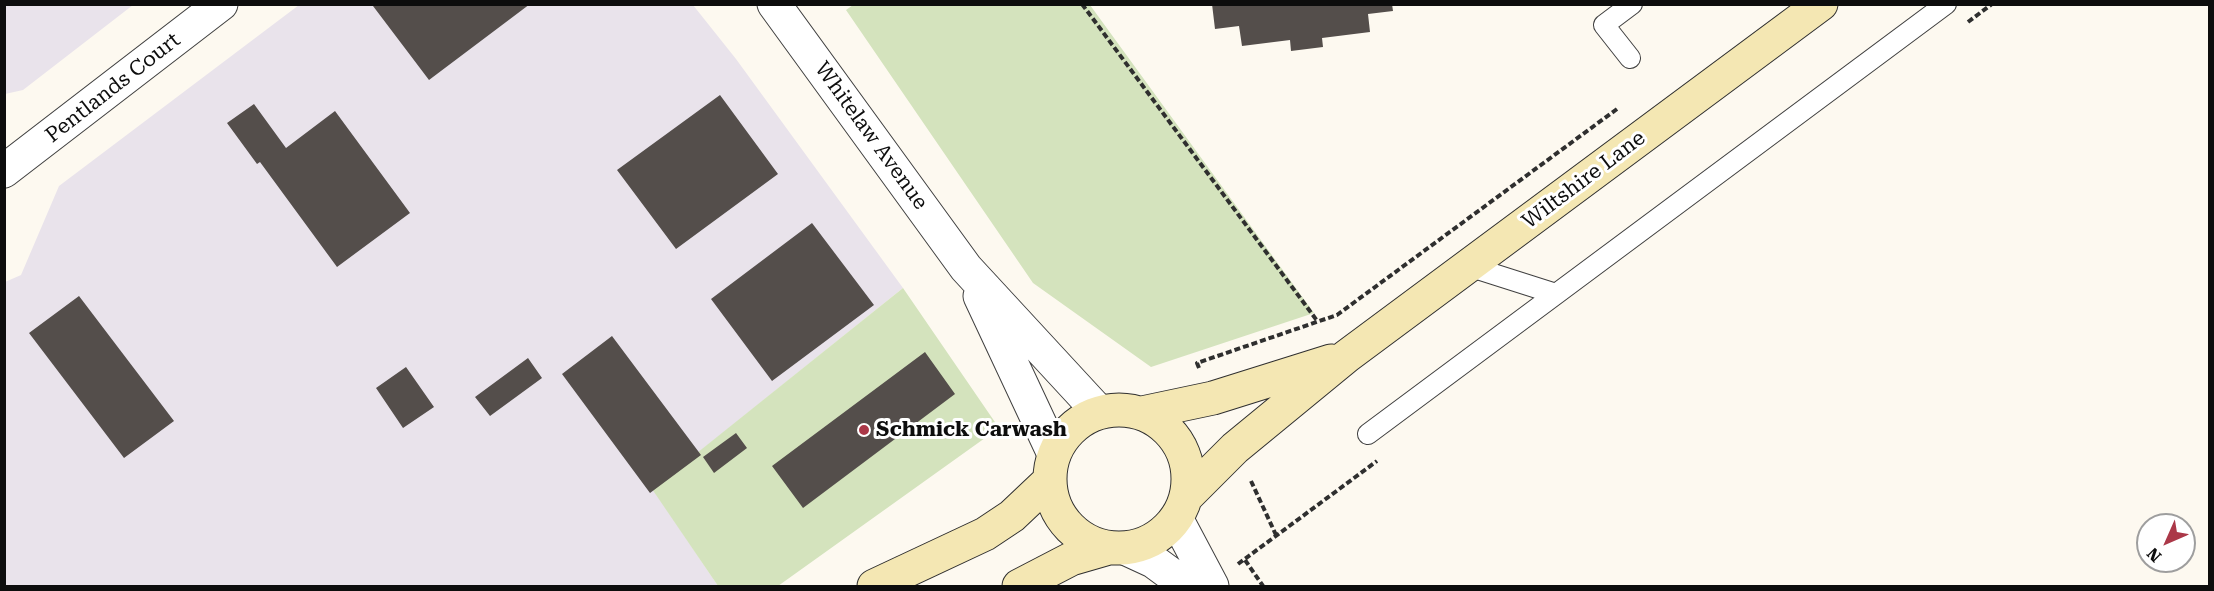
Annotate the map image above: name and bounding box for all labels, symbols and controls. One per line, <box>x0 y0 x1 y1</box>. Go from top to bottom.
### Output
street label: Pentlands Court <box>41 28 185 148</box>
street label: Whitelaw Avenue <box>809 57 933 215</box>
street label: Wiltshire Lane <box>1518 126 1650 234</box>
place label: Schmick Carwash <box>876 417 1067 443</box>
marker: Schmick Carwash <box>857 423 871 437</box>
north arrow <box>2136 513 2196 573</box>
text: N <box>2143 544 2165 566</box>

